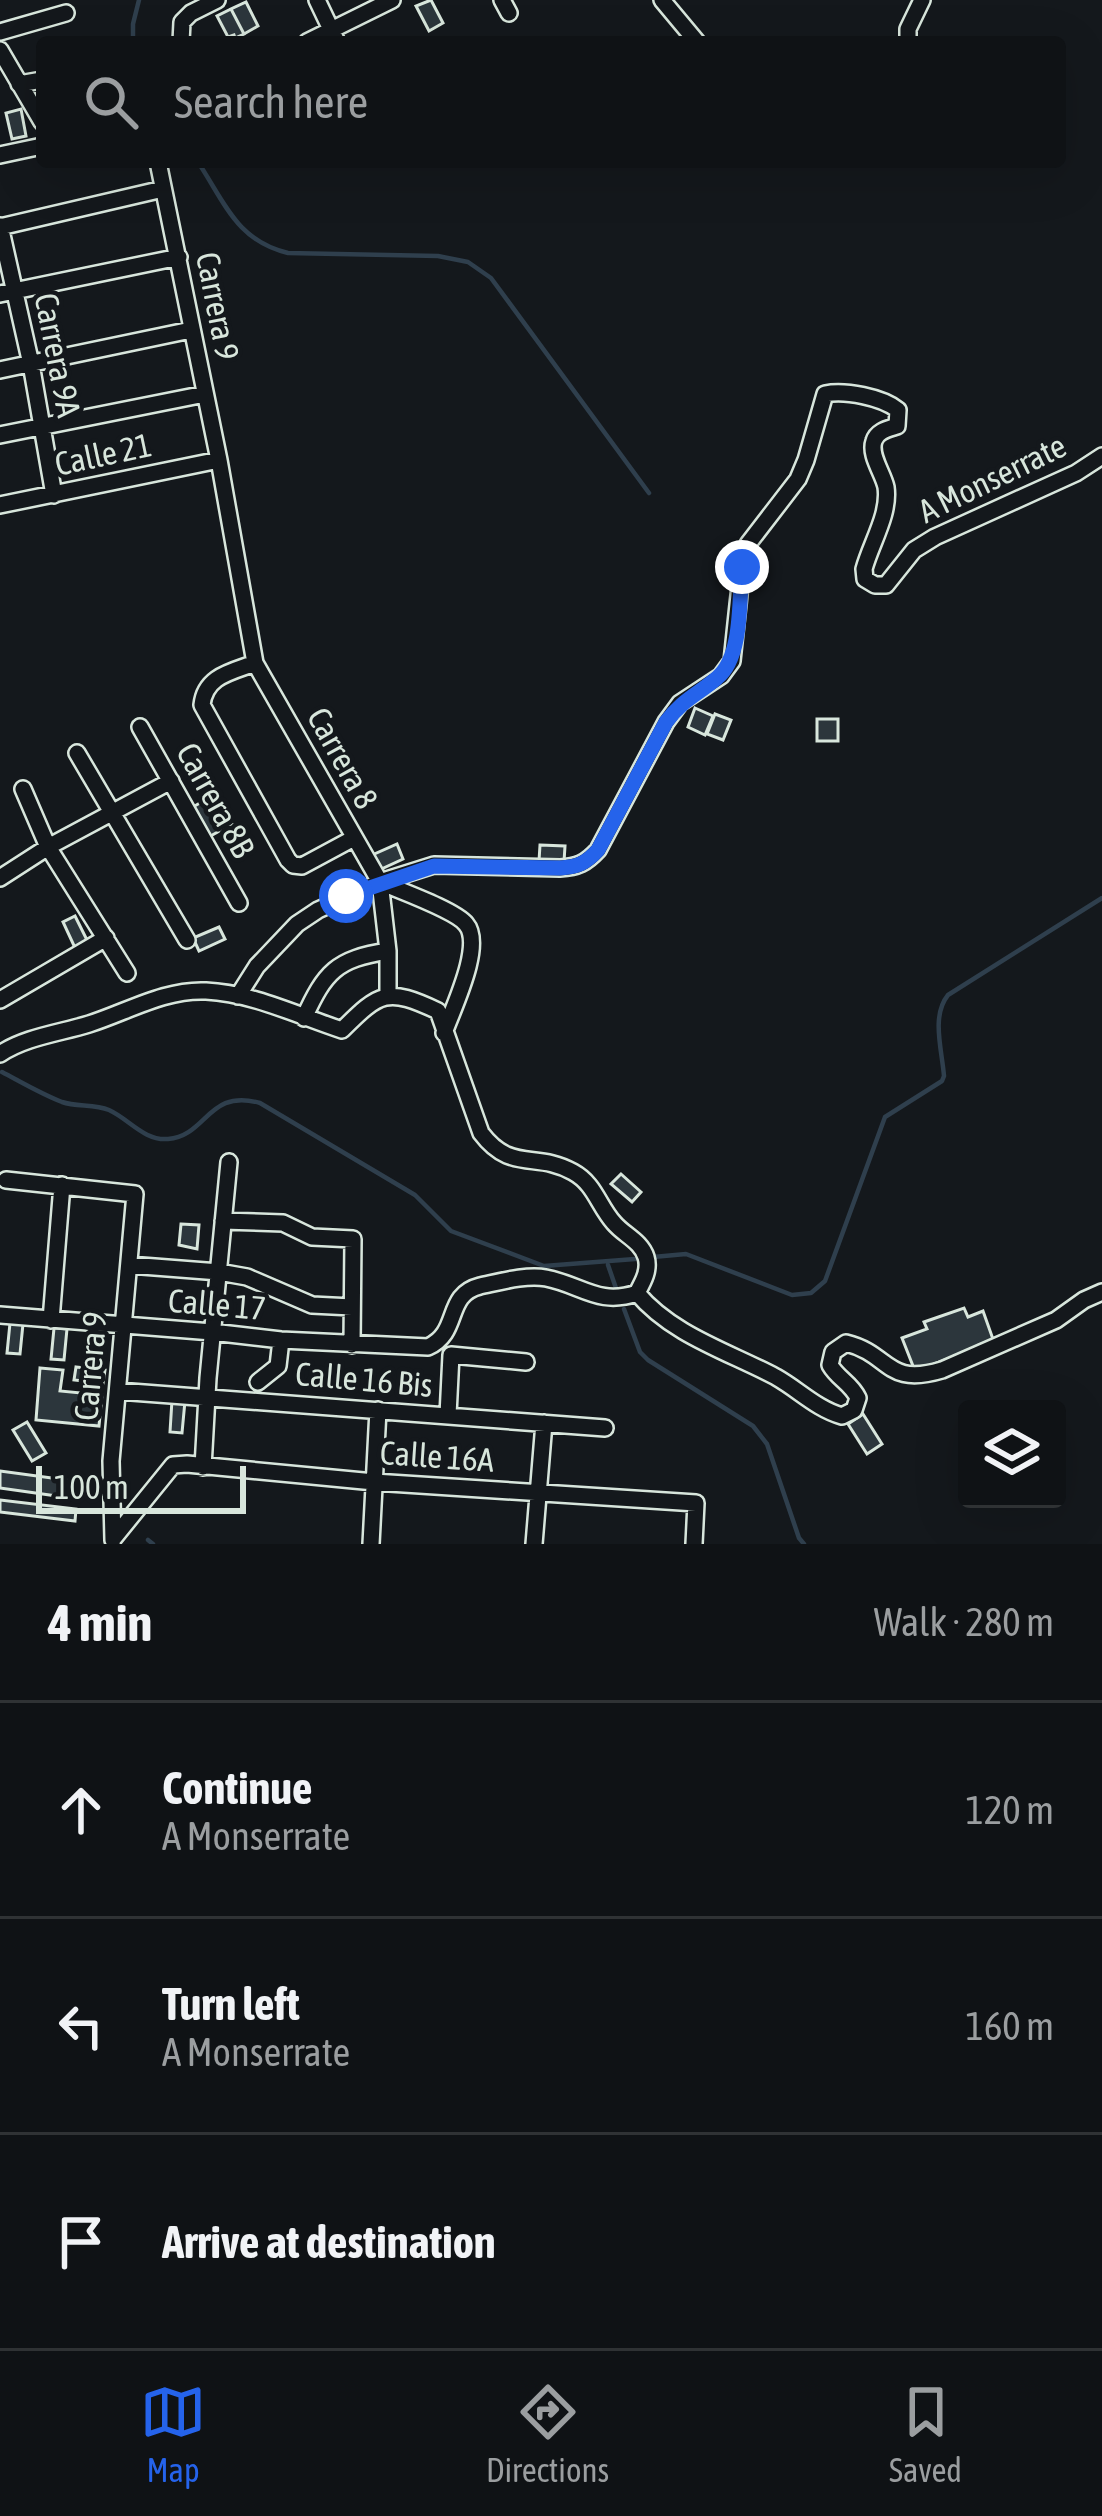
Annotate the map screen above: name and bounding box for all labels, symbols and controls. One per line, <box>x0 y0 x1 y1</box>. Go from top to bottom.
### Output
search box <box>36 36 1066 168</box>
icon: search <box>78 69 144 135</box>
text: Search here <box>174 76 368 128</box>
street label: Carrera 9 <box>189 249 247 363</box>
street label: Carrera 9A <box>27 290 89 421</box>
street label: Calle 21 <box>51 425 155 483</box>
street label: A Monserrate <box>912 426 1072 530</box>
route end <box>715 540 769 594</box>
street label: Carrera 8 <box>300 701 386 815</box>
street label: Carrera 8B <box>169 736 263 864</box>
route start <box>319 869 373 923</box>
street label: Calle 17 <box>167 1281 267 1327</box>
street label: Carrera 9 <box>66 1310 114 1422</box>
street label: Calle 16 Bis <box>294 1354 434 1404</box>
map controls <box>958 1400 1066 1508</box>
button: layers <box>958 1400 1066 1508</box>
street label: Calle 16A <box>379 1433 496 1479</box>
scale bar <box>36 1460 246 1513</box>
text: 100 m <box>54 1468 129 1506</box>
text: 4 min <box>48 1593 152 1652</box>
text: Walk · 280 m <box>874 1600 1054 1644</box>
text: Continue <box>162 1762 313 1814</box>
icon: ahead <box>48 1777 114 1843</box>
text: 120 m <box>966 1788 1054 1832</box>
text: A Monserrate <box>162 1814 350 1858</box>
text: Turn left <box>162 1978 300 2030</box>
icon: left <box>48 1993 114 2059</box>
text: 160 m <box>966 2004 1054 2048</box>
text: A Monserrate <box>162 2030 350 2074</box>
icon: arrive <box>48 2209 114 2275</box>
text: Arrive at destination <box>162 2216 496 2268</box>
tab: Map <box>140 2379 206 2489</box>
tab: Directions <box>486 2379 609 2489</box>
tab: Saved <box>889 2379 962 2489</box>

